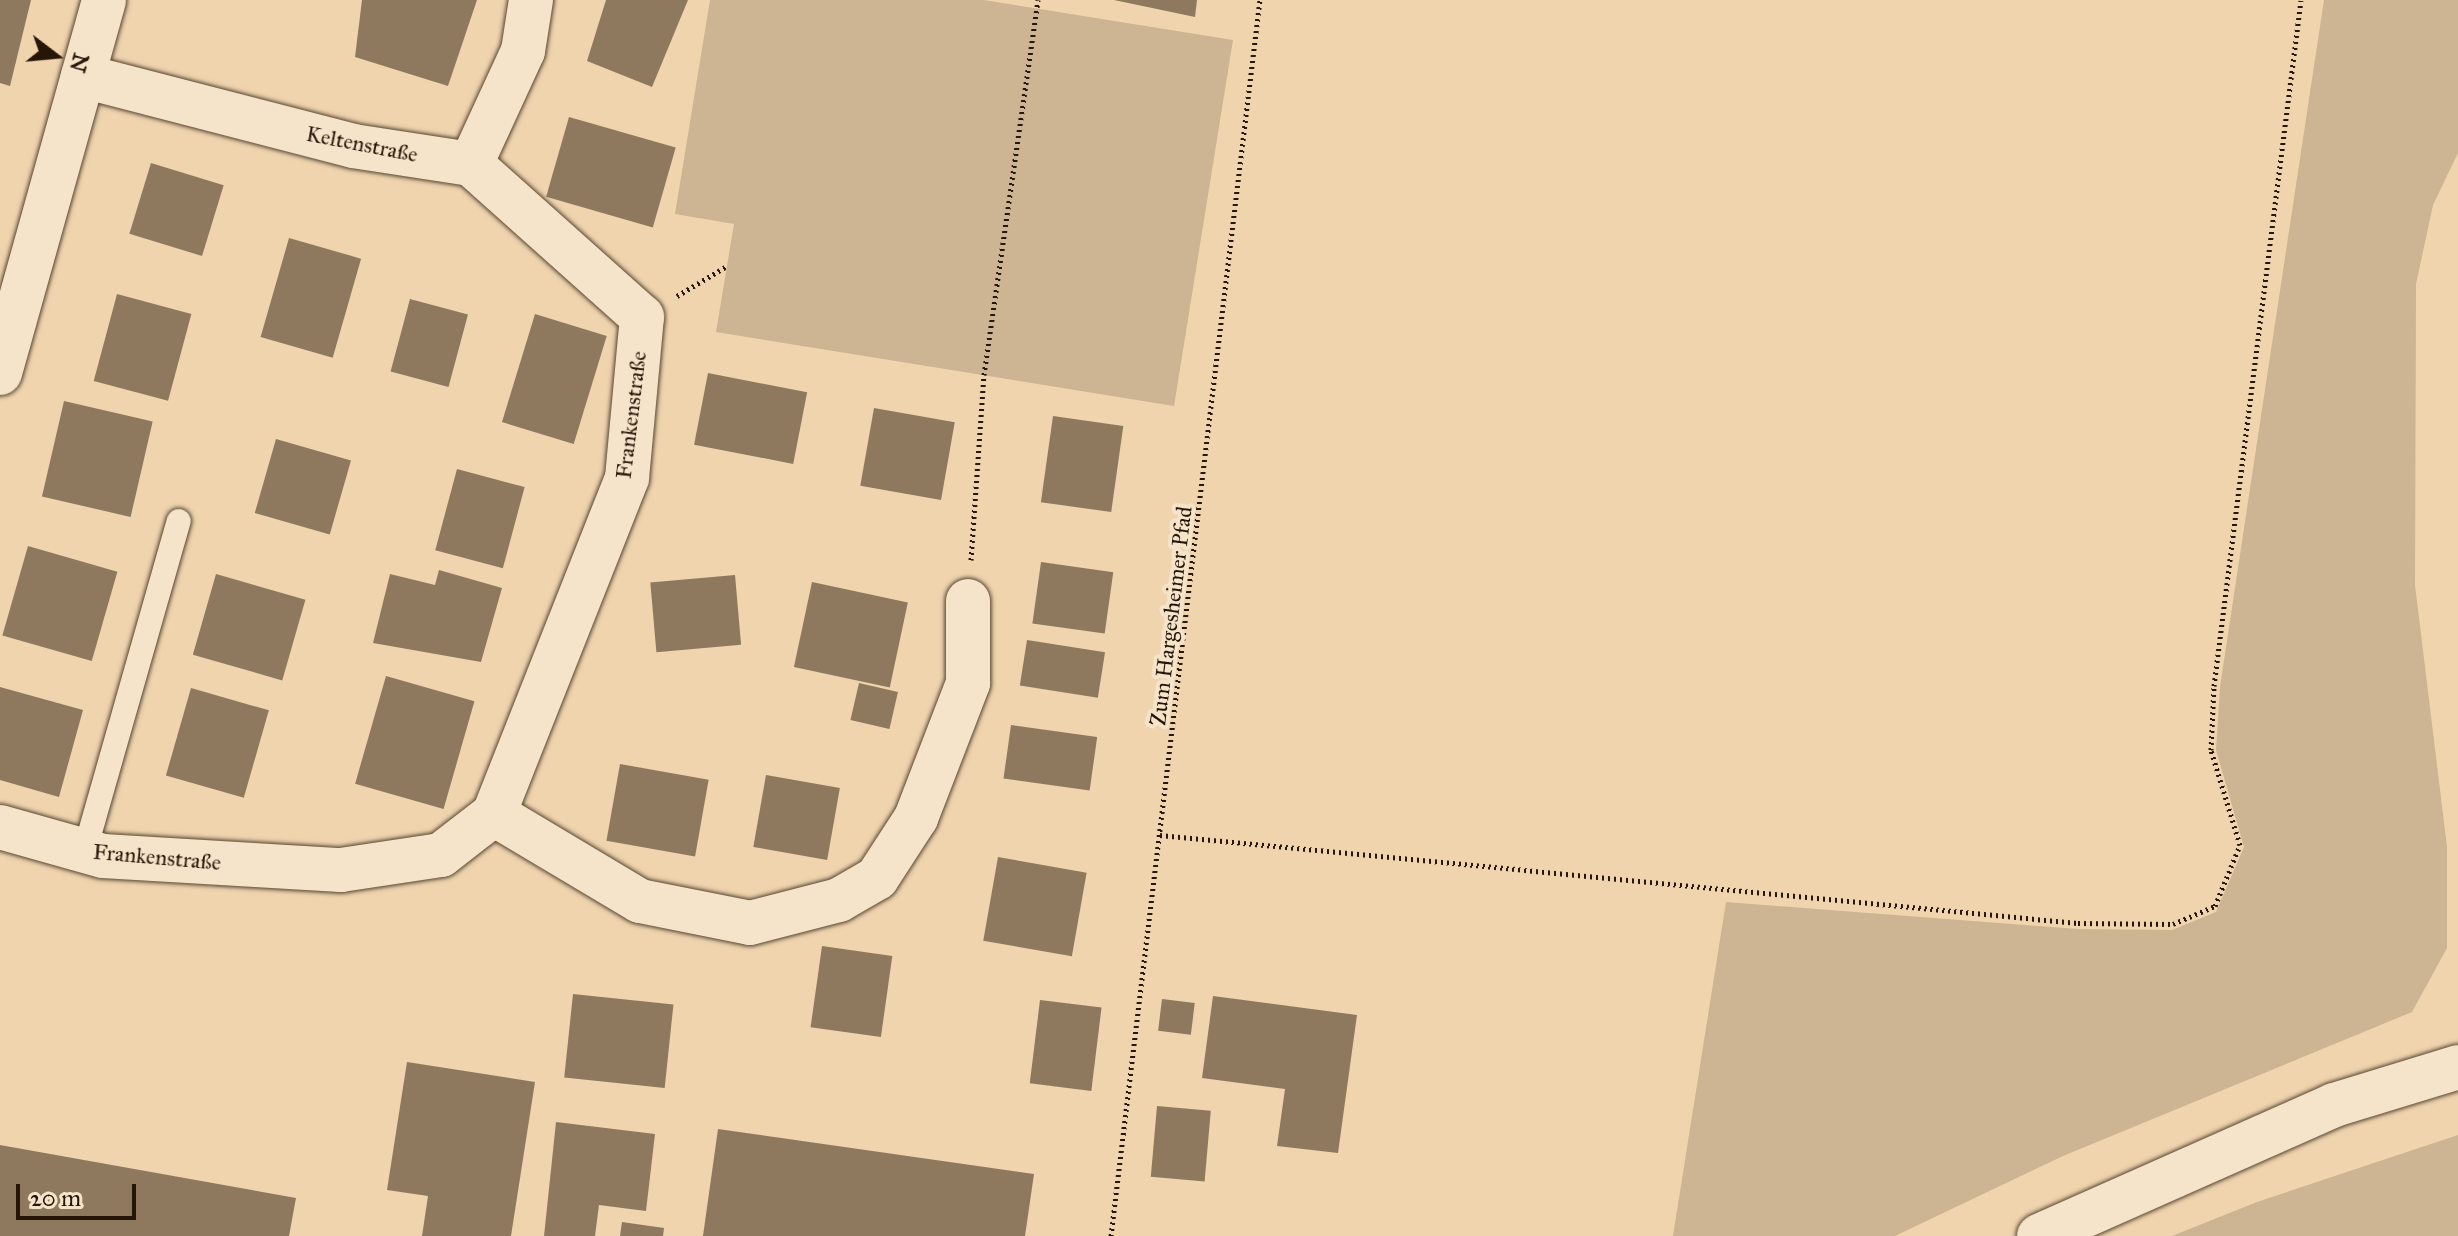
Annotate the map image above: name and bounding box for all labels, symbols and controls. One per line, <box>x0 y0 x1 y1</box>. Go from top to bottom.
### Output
north arrow <box>16 16 96 96</box>
text: N <box>64 50 95 75</box>
street label: Keltenstraße <box>304 120 420 168</box>
street label: Frankenstraße <box>610 350 652 480</box>
street label: Zum Hargesheimer Pfad <box>1144 505 1198 727</box>
street label: Frankenstraße <box>92 838 222 876</box>
scale bar <box>20 1168 140 1218</box>
text: 20 m <box>30 1183 81 1213</box>

